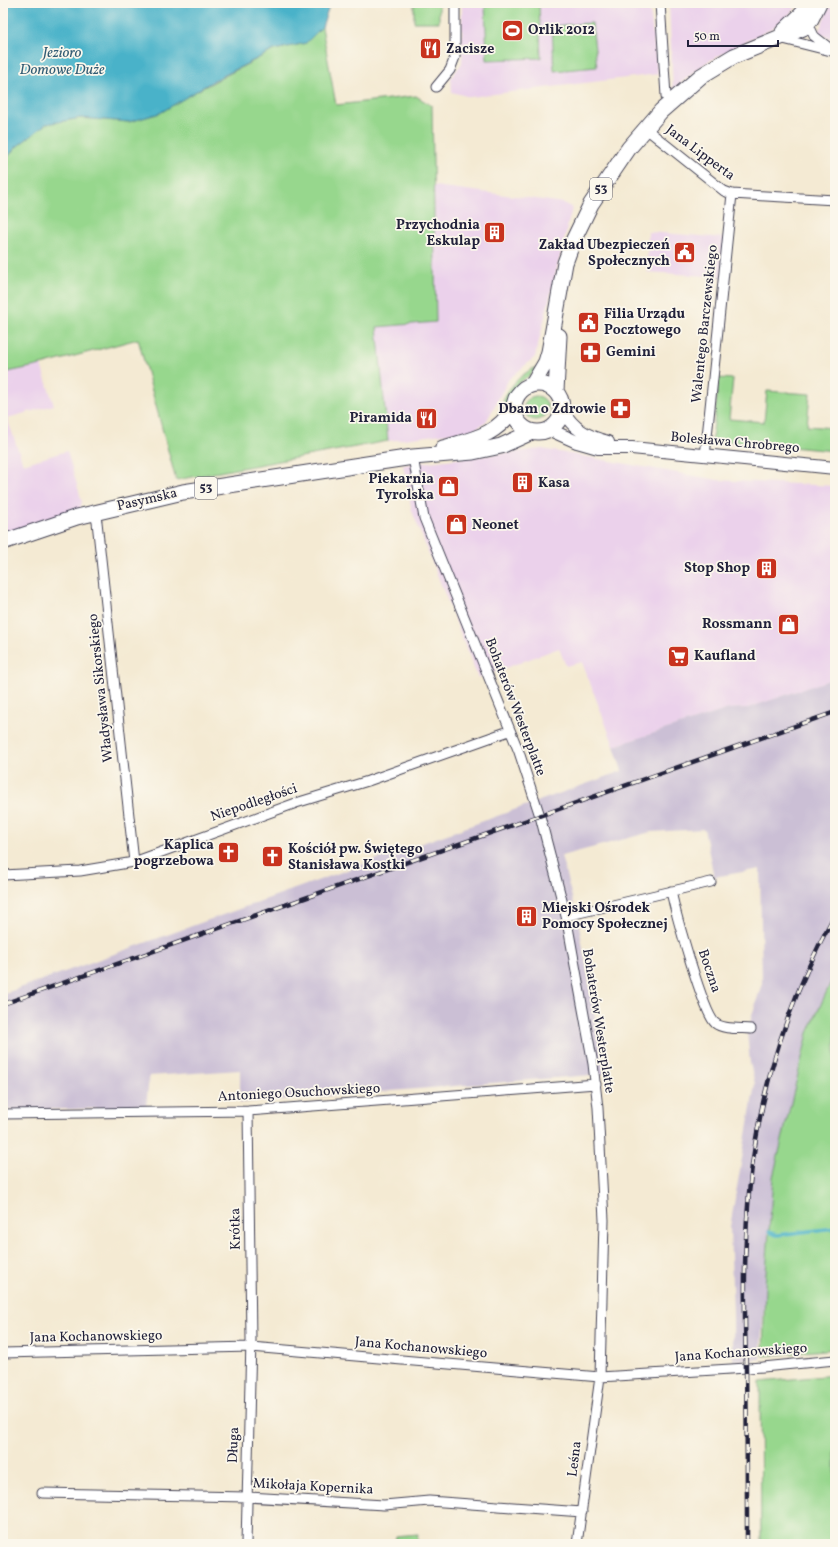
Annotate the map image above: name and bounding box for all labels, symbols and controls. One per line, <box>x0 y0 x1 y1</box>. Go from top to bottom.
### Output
sports icon: Orlik 2012 <box>500 17 526 43</box>
place label: Orlik 2012 <box>528 21 595 40</box>
scale bar <box>688 22 778 48</box>
text: 50 m <box>694 29 720 45</box>
restaurant icon: Zacisze <box>417 36 443 62</box>
place label: Zacisze <box>446 40 494 59</box>
water label: Jezioro Domowe Duże <box>20 43 105 81</box>
street label: Jana Lipperta <box>661 121 739 185</box>
road number: 53 <box>590 178 612 200</box>
place label: Przychodnia Eskulap <box>396 216 480 251</box>
building icon: Przychodnia Eskulap <box>482 220 508 246</box>
place label: Zakład Ubezpieczeń Społecznych <box>539 236 670 271</box>
public building icon: Zakład Ubezpieczeń Społecznych <box>672 240 698 266</box>
street label: Walentego Barczewskiego <box>687 244 723 404</box>
place label: Filia Urządu Pocztowego <box>604 305 685 340</box>
public building icon: Filia Urządu Pocztowego <box>576 309 602 335</box>
pharmacy icon: Gemini <box>578 339 604 365</box>
place label: Gemini <box>606 343 656 362</box>
pharmacy icon: Dbam o Zdrowie <box>608 396 634 422</box>
place label: Dbam o Zdrowie <box>498 400 606 419</box>
restaurant icon: Piramida <box>414 405 440 431</box>
place label: Piramida <box>349 409 412 428</box>
street label: Bolesława Chrobrego <box>670 428 800 458</box>
place label: Piekarnia Tyrolska <box>369 470 434 505</box>
building icon: Kasa <box>510 470 536 496</box>
shop icon: Piekarnia Tyrolska <box>436 474 462 500</box>
place label: Kasa <box>538 474 570 493</box>
road number: 53 <box>195 477 217 499</box>
street label: Pasymska <box>115 484 179 516</box>
shop icon: Neonet <box>443 512 469 538</box>
place label: Neonet <box>472 516 519 535</box>
building icon: Stop Shop <box>753 555 779 581</box>
place label: Stop Shop <box>684 559 750 578</box>
shop icon: Rossmann <box>775 611 801 637</box>
street label: Władysława Sikorskiego <box>84 613 118 763</box>
place label: Rossmann <box>702 615 772 634</box>
street label: Bohaterów Westerplatte <box>480 635 550 779</box>
supermarket icon: Kaufland <box>665 643 691 669</box>
place label: Kaufland <box>694 647 756 666</box>
street label: Niepodległości <box>208 779 300 827</box>
place label: Kaplica pogrzebowa <box>134 836 214 871</box>
church icon: Kaplica pogrzebowa <box>216 840 242 866</box>
place label: Kościół pw. Świętego Stanisława Kostki <box>288 840 423 875</box>
church icon: Kościół pw. Świętego Stanisława Kostki <box>259 844 285 870</box>
place label: Miejski Ośrodek Pomocy Społecznej <box>542 899 668 934</box>
building icon: Miejski Ośrodek Pomocy Społecznej <box>513 903 539 929</box>
street label: Bohaterów Westerplatte <box>577 947 619 1095</box>
street label: Boczna <box>693 947 725 995</box>
street label: Antoniego Osuchowskiego <box>217 1079 381 1107</box>
street label: Krótka <box>226 1208 246 1250</box>
street label: Jana Kochanowskiego <box>29 1326 163 1348</box>
street label: Jana Kochanowskiego <box>354 1333 488 1363</box>
street label: Jana Kochanowskiego <box>674 1339 808 1367</box>
street label: Długa <box>224 1426 244 1464</box>
street label: Leśna <box>563 1440 587 1478</box>
street label: Mikołaja Kopernika <box>252 1474 374 1500</box>

